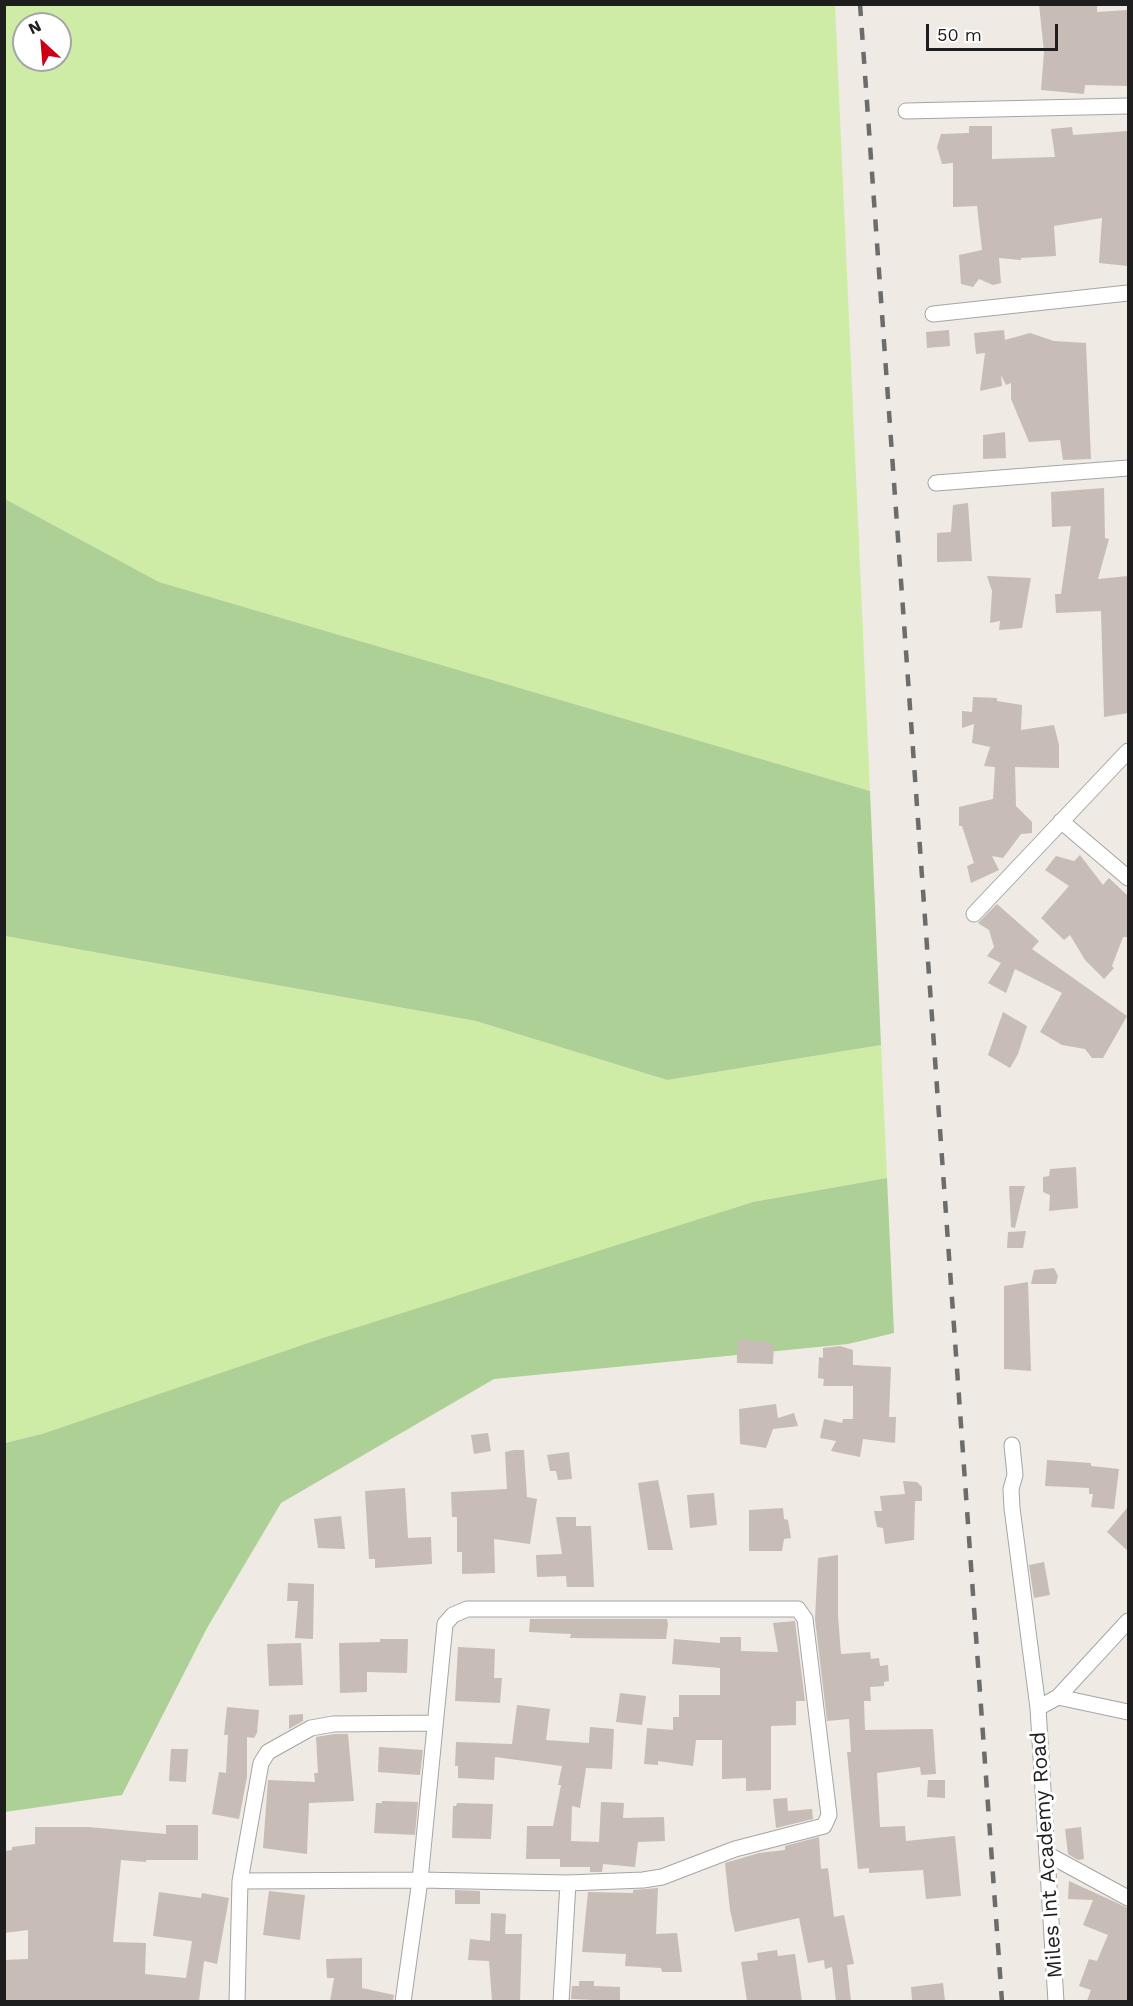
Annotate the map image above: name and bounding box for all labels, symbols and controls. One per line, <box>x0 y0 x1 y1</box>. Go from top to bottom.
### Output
north arrow <box>12 12 72 72</box>
scale bar <box>929 12 1061 50</box>
text: N <box>25 16 44 38</box>
text: 50 m <box>937 24 982 45</box>
street label: Miles Int Academy Road <box>1026 1731 1068 1979</box>

